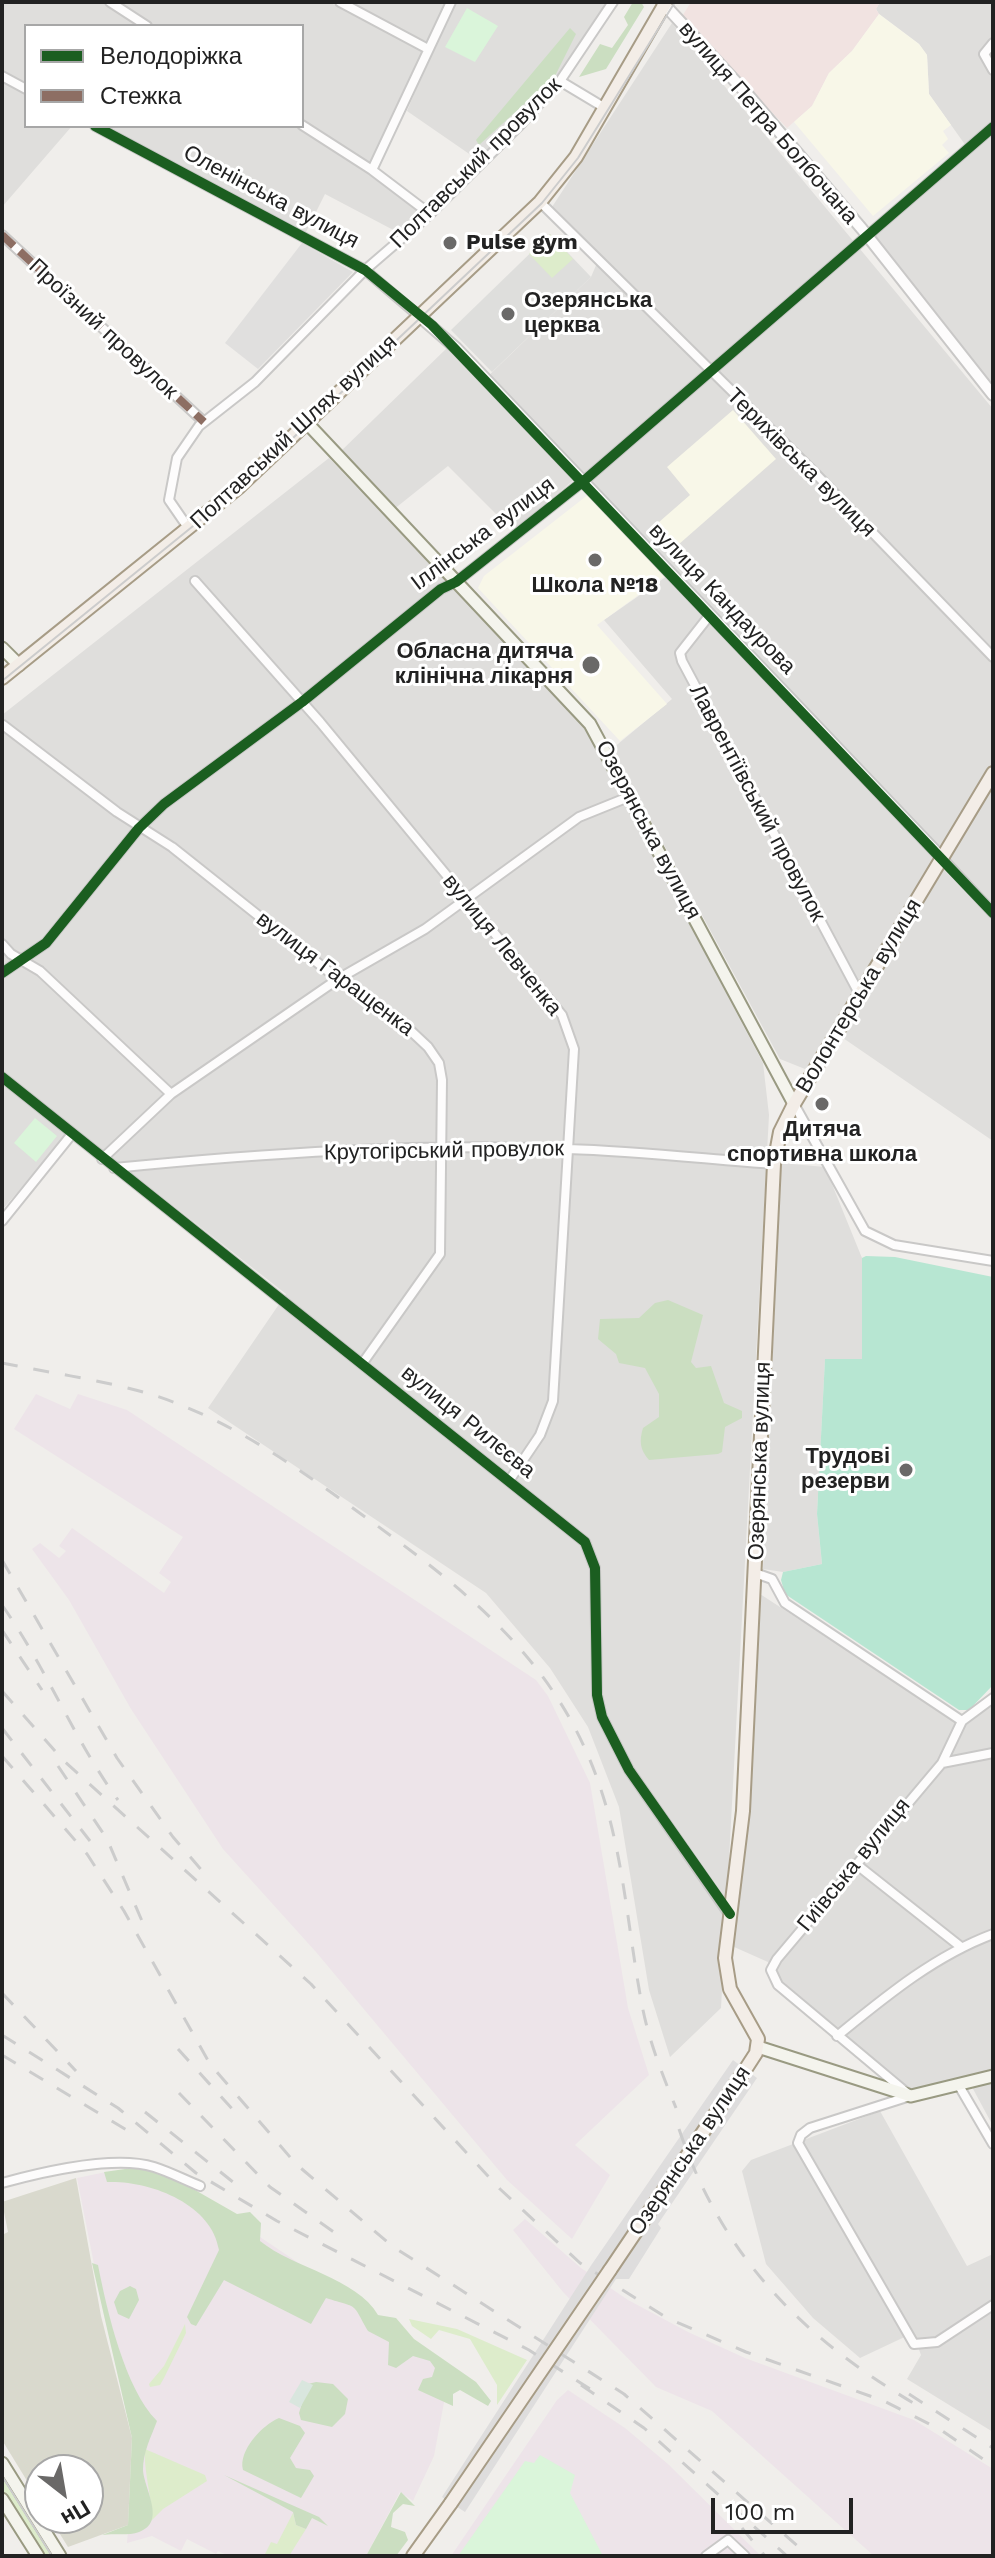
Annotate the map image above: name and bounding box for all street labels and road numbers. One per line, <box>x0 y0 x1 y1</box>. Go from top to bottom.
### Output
street label: вулиця Петра Болбочана <box>673 16 863 230</box>
street label: Полтавський провулок <box>385 72 567 254</box>
street label: Оленінська вулиця <box>179 140 363 254</box>
street label: Проїзний провулок <box>23 253 183 405</box>
street label: Полтавський Шлях вулиця <box>185 329 403 535</box>
street label: Терихівська вулиця <box>721 383 881 543</box>
street label: Іллінська вулиця <box>406 472 560 596</box>
street label: вулиця Кандаурова <box>643 518 801 680</box>
street label: Лаврентіївський провулок <box>683 680 831 926</box>
street label: Озерянська вулиця <box>590 736 706 924</box>
street label: вулиця Левченка <box>437 869 567 1021</box>
street label: Волонтерська вулиця <box>791 894 927 1098</box>
street label: вулиця Гаращенка <box>251 906 419 1042</box>
street label: Крутогірський провулок <box>324 1136 564 1166</box>
street label: вулиця Рилєєва <box>396 1360 540 1484</box>
street label: Озерянська вулиця <box>743 1361 777 1561</box>
street label: Гиївська вулиця <box>792 1793 916 1937</box>
street label: Озерянська вулиця <box>623 2061 757 2241</box>

